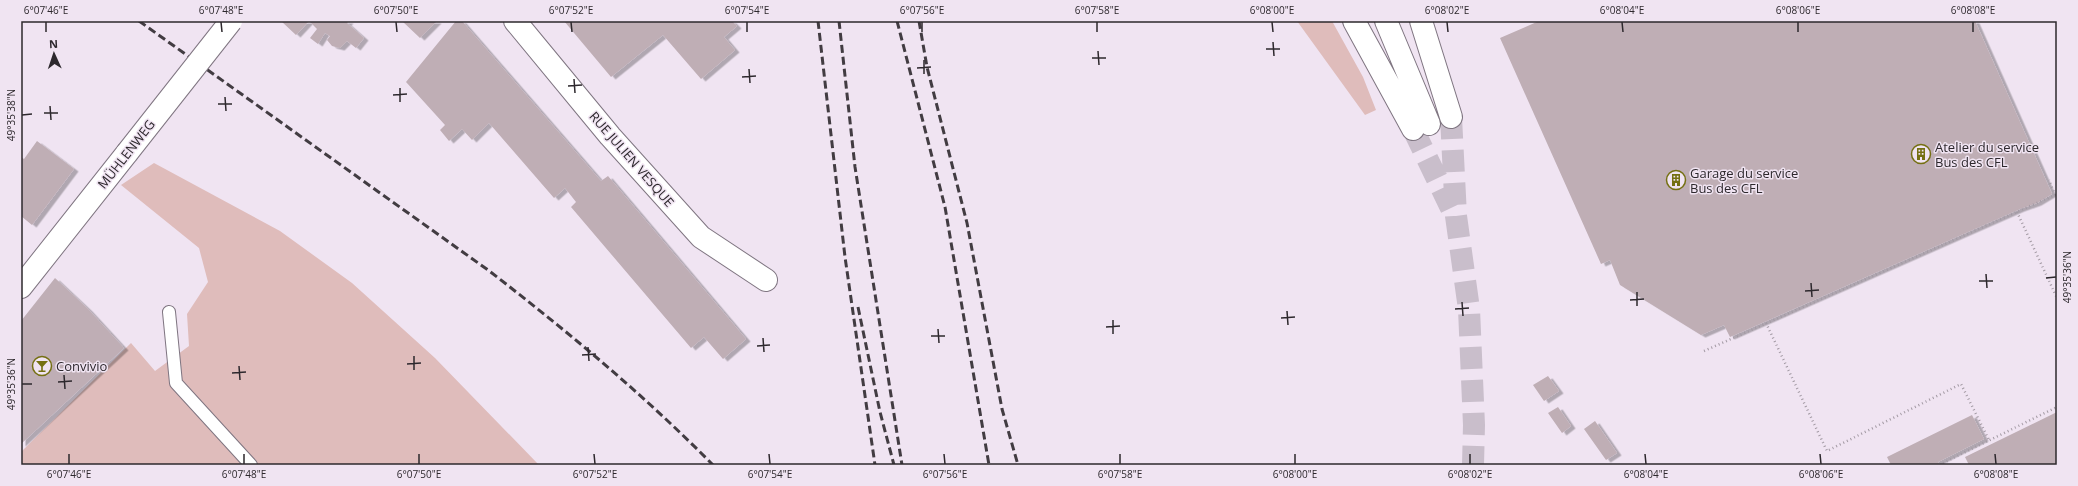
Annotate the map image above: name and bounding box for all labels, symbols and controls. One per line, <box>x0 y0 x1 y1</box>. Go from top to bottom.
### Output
text: 6°07'46"E <box>24 3 68 17</box>
text: 6°07'48"E <box>199 3 243 17</box>
text: 6°07'50"E <box>374 3 418 17</box>
text: 6°07'52"E <box>549 3 593 17</box>
text: 6°07'54"E <box>725 3 769 17</box>
text: 6°07'56"E <box>900 3 944 17</box>
text: 6°07'58"E <box>1075 3 1119 17</box>
text: 6°08'00"E <box>1250 3 1294 17</box>
text: 6°08'02"E <box>1425 3 1469 17</box>
text: 6°08'04"E <box>1600 3 1644 17</box>
text: 6°08'06"E <box>1776 3 1820 17</box>
text: 6°08'08"E <box>1951 3 1995 17</box>
north arrow <box>34 34 74 74</box>
text: N <box>49 36 58 51</box>
text: 49°35'38"N <box>4 89 18 141</box>
street label: RUE JULIEN VESQUE <box>586 108 678 210</box>
street label: MÜHLENWEG <box>93 116 159 192</box>
place label: Atelier du service Bus des CFL <box>1935 138 2039 171</box>
building icon: Atelier du service Bus des CFL <box>1910 143 1932 165</box>
place label: Garage du service Bus des CFL <box>1690 164 1798 197</box>
building icon: Garage du service Bus des CFL <box>1665 169 1687 191</box>
text: 49°35'36"N <box>2060 251 2074 303</box>
bar icon: Convivio <box>31 355 53 377</box>
place label: Convivio <box>56 357 108 375</box>
text: 49°35'36"N <box>4 358 18 410</box>
text: 6°07'46"E <box>47 467 91 481</box>
text: 6°07'48"E <box>222 467 266 481</box>
text: 6°07'50"E <box>397 467 441 481</box>
text: 6°07'52"E <box>573 467 617 481</box>
text: 6°07'54"E <box>748 467 792 481</box>
text: 6°07'56"E <box>923 467 967 481</box>
text: 6°07'58"E <box>1098 467 1142 481</box>
text: 6°08'00"E <box>1273 467 1317 481</box>
text: 6°08'02"E <box>1448 467 1492 481</box>
text: 6°08'04"E <box>1624 467 1668 481</box>
text: 6°08'06"E <box>1799 467 1843 481</box>
text: 6°08'08"E <box>1974 467 2018 481</box>

